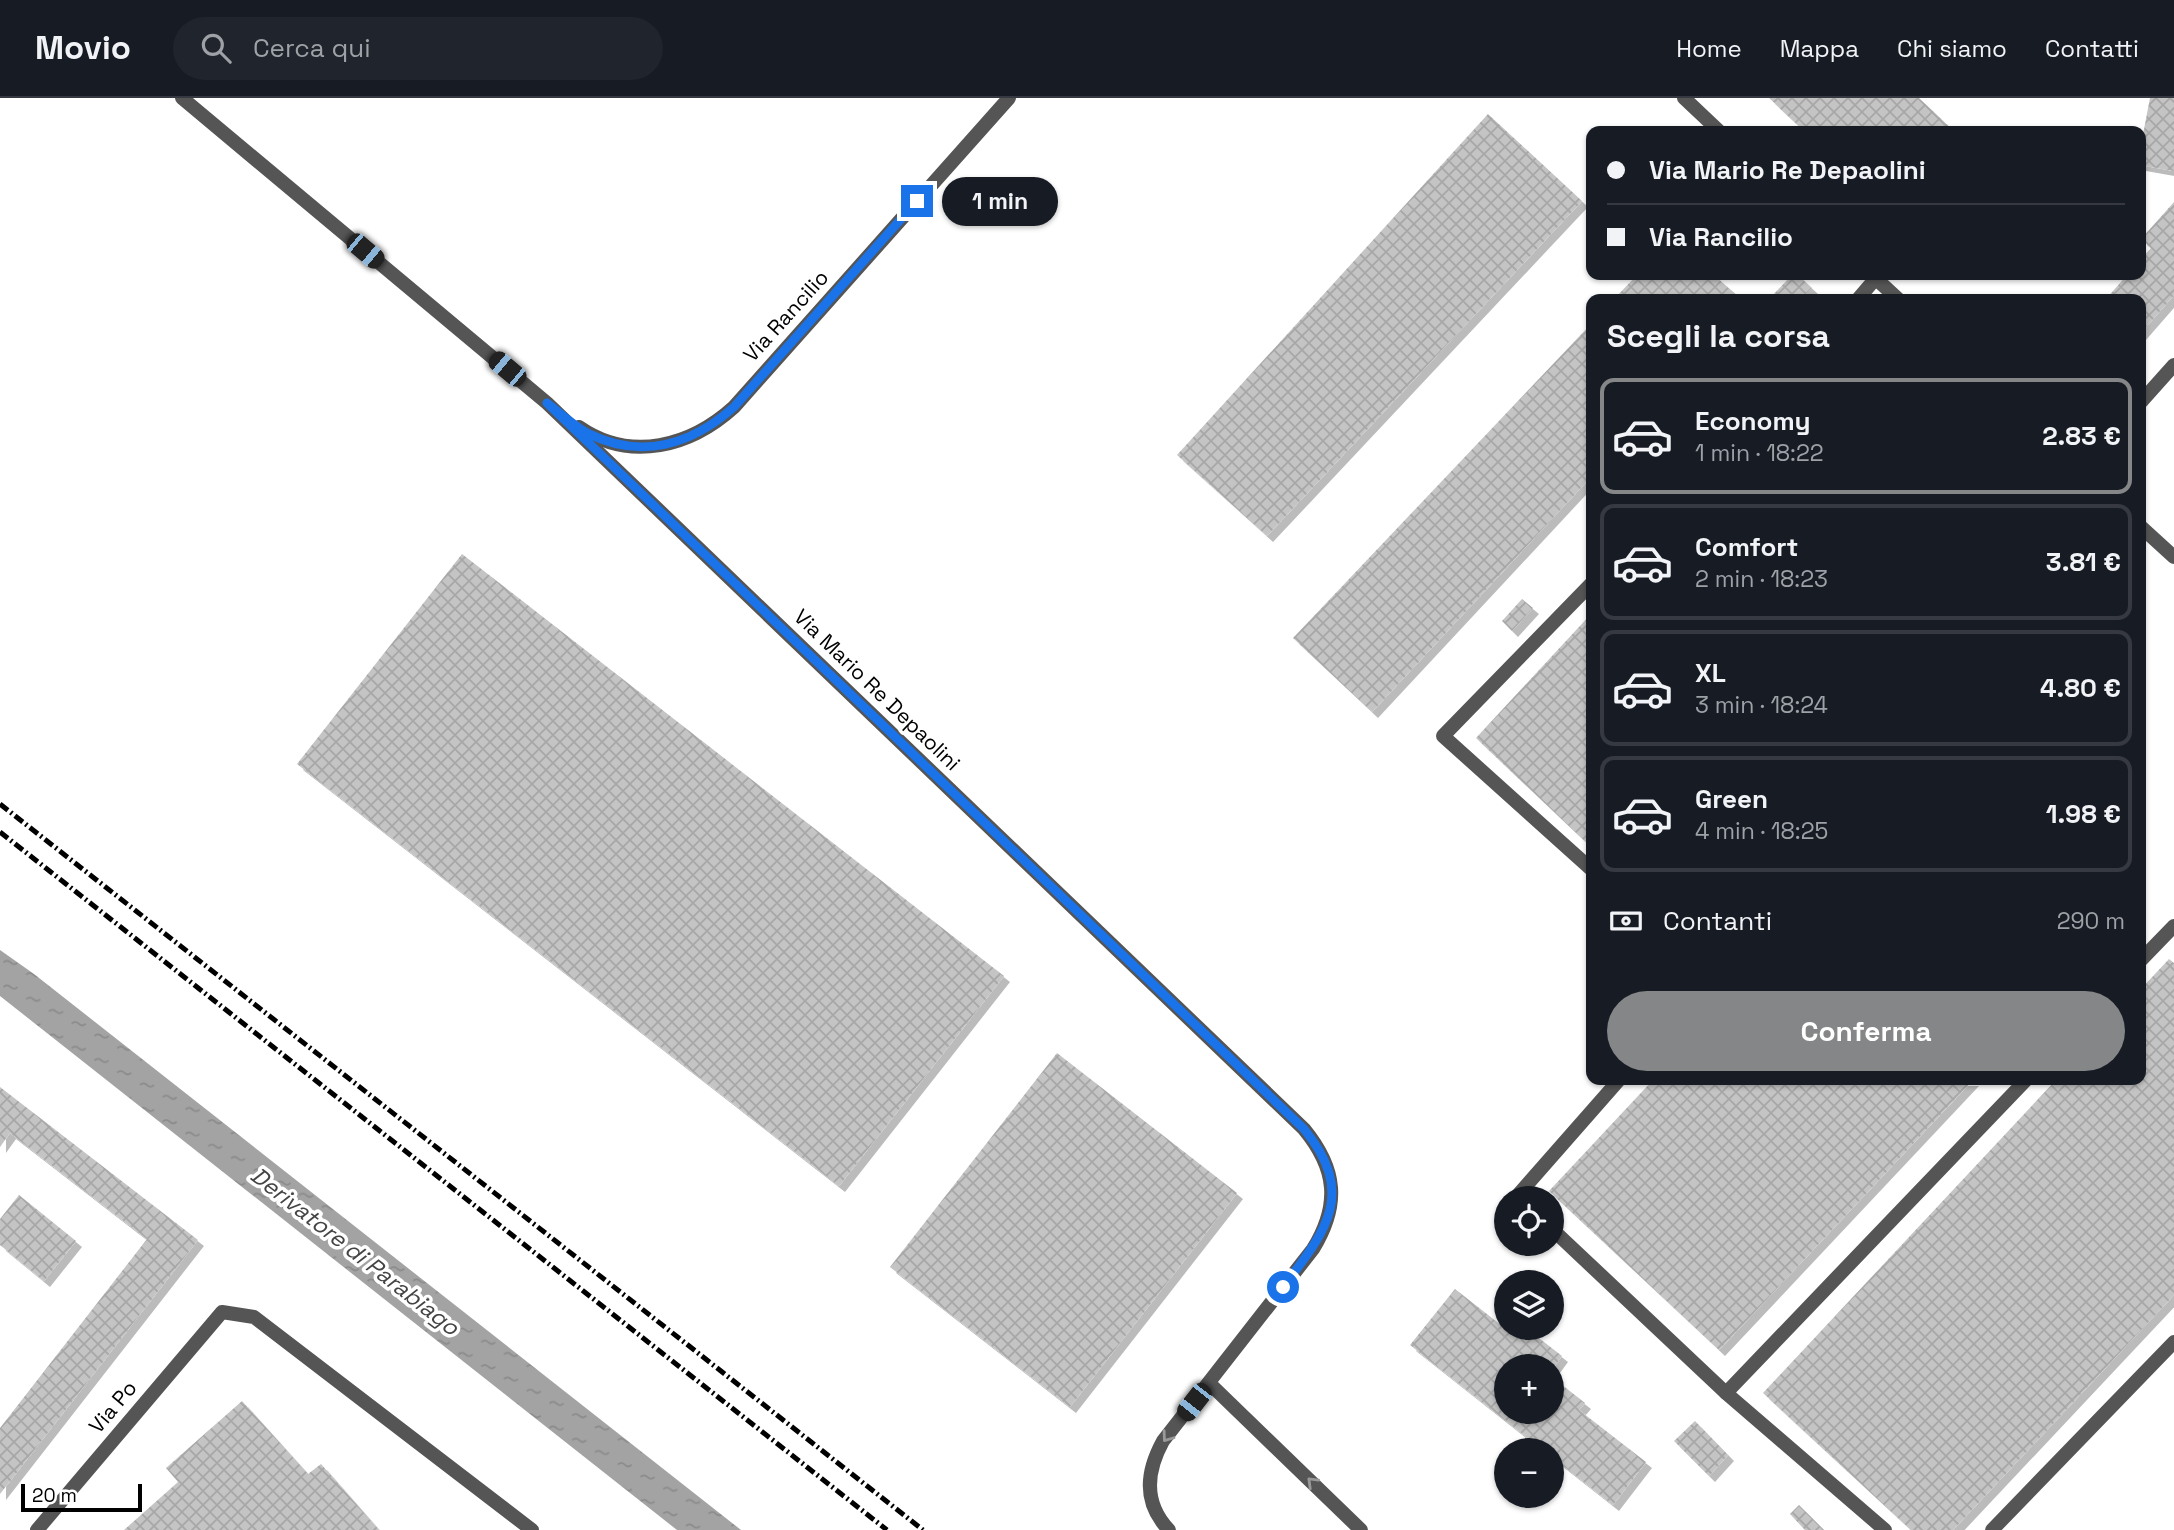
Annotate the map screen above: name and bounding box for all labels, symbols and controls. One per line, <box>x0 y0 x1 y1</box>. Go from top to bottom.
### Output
search box <box>173 17 663 80</box>
text: Movio <box>35 27 131 69</box>
icon: search <box>197 29 235 67</box>
text: Cerca qui <box>253 31 371 65</box>
text: Home <box>1676 33 1742 64</box>
text: Mappa <box>1780 33 1859 64</box>
text: Chi siamo <box>1897 33 2007 64</box>
text: Contatti <box>2045 33 2139 64</box>
text: Via Mario Re Depaolini <box>1649 153 1926 187</box>
callout: 1 min <box>942 176 1057 226</box>
route end <box>901 185 933 217</box>
text: 1 min <box>972 186 1028 216</box>
text: Via Rancilio <box>1649 220 1793 254</box>
car <box>343 229 388 273</box>
street label: Via Rancilio <box>737 264 834 367</box>
text: Scegli la corsa <box>1607 316 1830 356</box>
car <box>485 347 530 391</box>
text: Economy <box>1695 404 1811 438</box>
icon: car <box>1611 405 1674 468</box>
text: 2.83 € <box>2042 419 2121 453</box>
text: 1 min · 18:22 <box>1695 438 1824 468</box>
text: Comfort <box>1695 530 1798 564</box>
icon: car <box>1611 531 1674 594</box>
text: 3.81 € <box>2046 545 2121 579</box>
text: 2 min · 18:23 <box>1695 564 1828 594</box>
street label: Via Mario Re Depaolini <box>788 603 966 776</box>
text: XL <box>1695 656 1726 690</box>
icon: car <box>1611 657 1674 720</box>
text: 4.80 € <box>2040 671 2121 705</box>
text: 3 min · 18:24 <box>1695 690 1828 720</box>
text: Green <box>1695 782 1768 816</box>
icon: car <box>1611 783 1674 846</box>
text: 1.98 € <box>2046 797 2121 831</box>
text: 4 min · 18:25 <box>1695 816 1828 846</box>
icon: cash <box>1607 902 1645 940</box>
text: Contanti <box>1663 904 1772 938</box>
text: 290 m <box>2057 906 2125 936</box>
button: Conferma <box>1607 991 2125 1071</box>
water label: Derivatore di Parabiago <box>245 1160 466 1342</box>
map controls <box>1494 1186 1564 1508</box>
button: locate <box>1494 1186 1564 1256</box>
button: layers <box>1494 1270 1564 1340</box>
route start <box>1267 1271 1299 1303</box>
button: + <box>1494 1354 1564 1424</box>
street label: Via Po <box>83 1375 143 1439</box>
car <box>1173 1379 1216 1425</box>
one-way arrow <box>1163 1429 1176 1442</box>
button: − <box>1494 1438 1564 1508</box>
one-way arrow <box>1307 1478 1320 1491</box>
scale bar <box>21 1481 142 1513</box>
text: 20 m <box>32 1483 77 1508</box>

